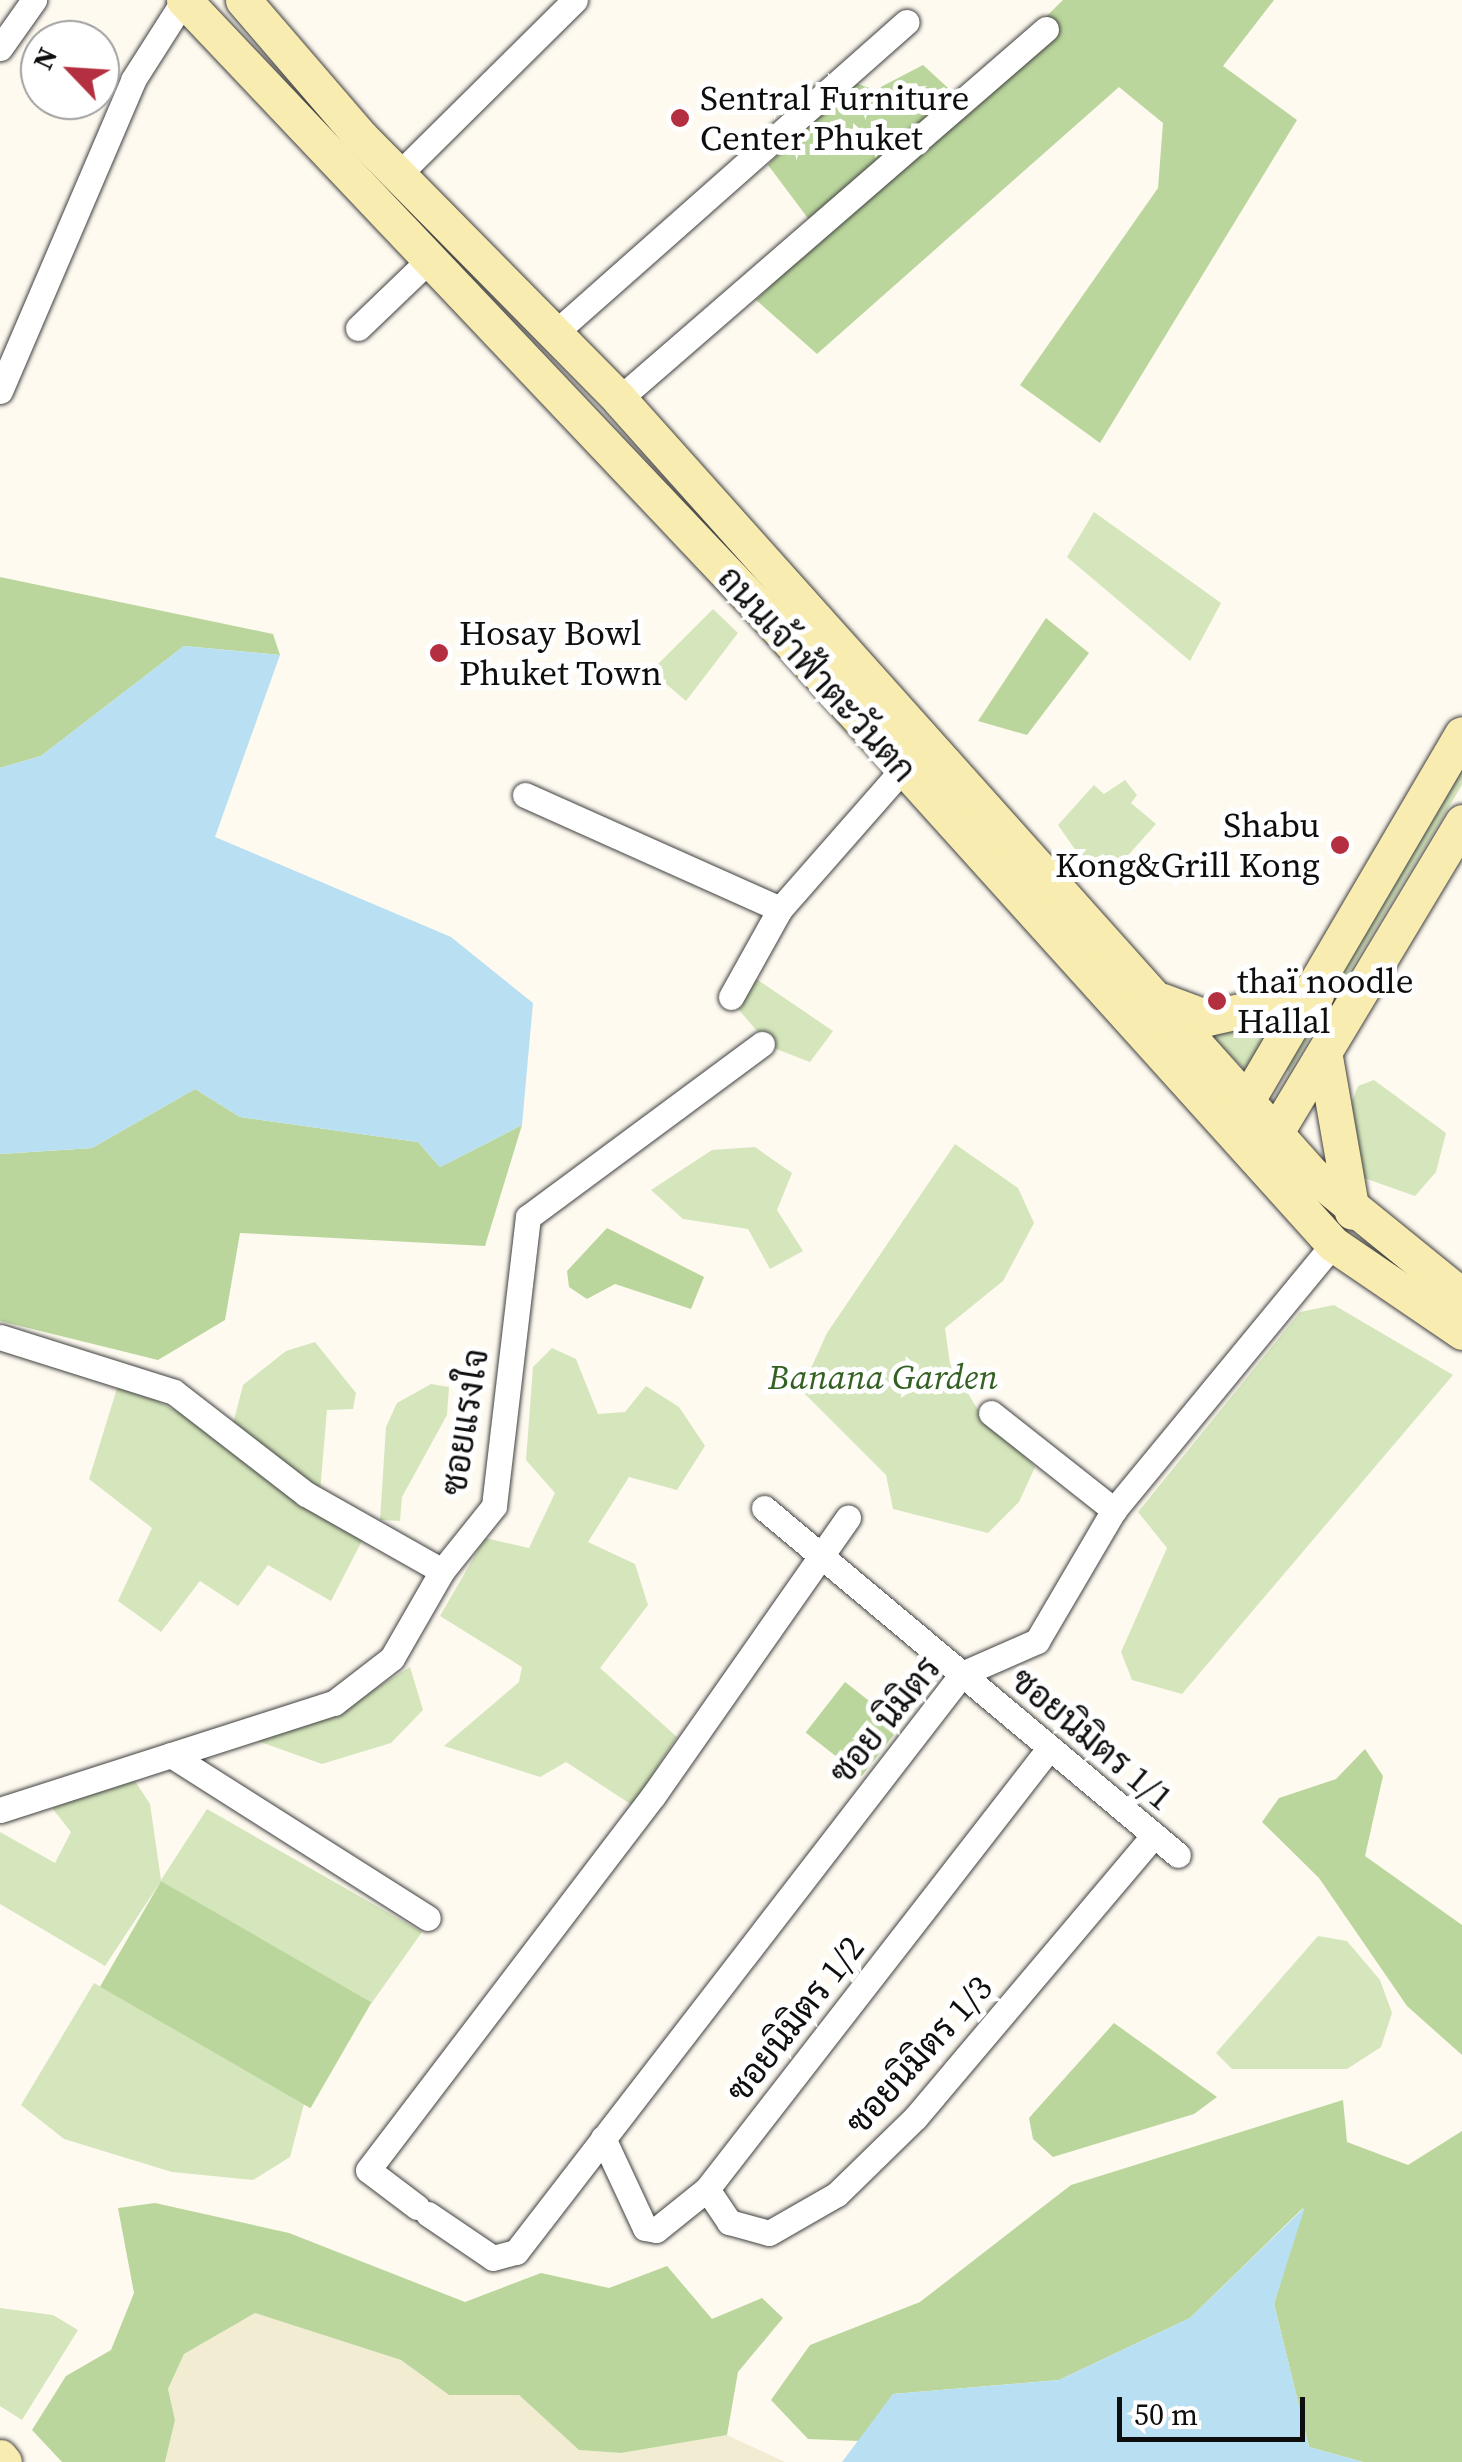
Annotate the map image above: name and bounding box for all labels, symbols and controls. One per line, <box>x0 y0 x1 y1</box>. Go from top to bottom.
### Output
north arrow <box>20 20 120 120</box>
text: N <box>23 41 66 75</box>
place label: Sentral Furniture Center Phuket <box>700 77 969 159</box>
marker: Sentral Furniture Center Phuket <box>669 107 691 129</box>
street label: ถนนเจ้าฟ้าตะวันตก <box>709 557 925 791</box>
place label: Hosay Bowl Phuket Town <box>459 612 663 694</box>
marker: Hosay Bowl Phuket Town <box>428 642 450 664</box>
place label: Shabu Kong&Grill Kong <box>1055 804 1320 886</box>
marker: Shabu Kong&Grill Kong <box>1329 834 1351 856</box>
place label: thaï noodle Hallal <box>1237 960 1414 1042</box>
marker: thaï noodle Hallal <box>1206 990 1228 1012</box>
street label: ซอยแรงใจ <box>433 1346 497 1498</box>
park label: Banana Garden <box>768 1356 998 1398</box>
street label: ซอย นิมิตร <box>821 1648 949 1792</box>
street label: ซอยนิมิตร 1/1 <box>1002 1659 1182 1819</box>
street label: ซอยนิมิตร 1/2 <box>717 1928 873 2110</box>
street label: ซอยนิมิตร 1/3 <box>837 1967 1001 2143</box>
scale bar <box>1122 2377 1310 2439</box>
text: 50 m <box>1134 2394 1198 2435</box>

